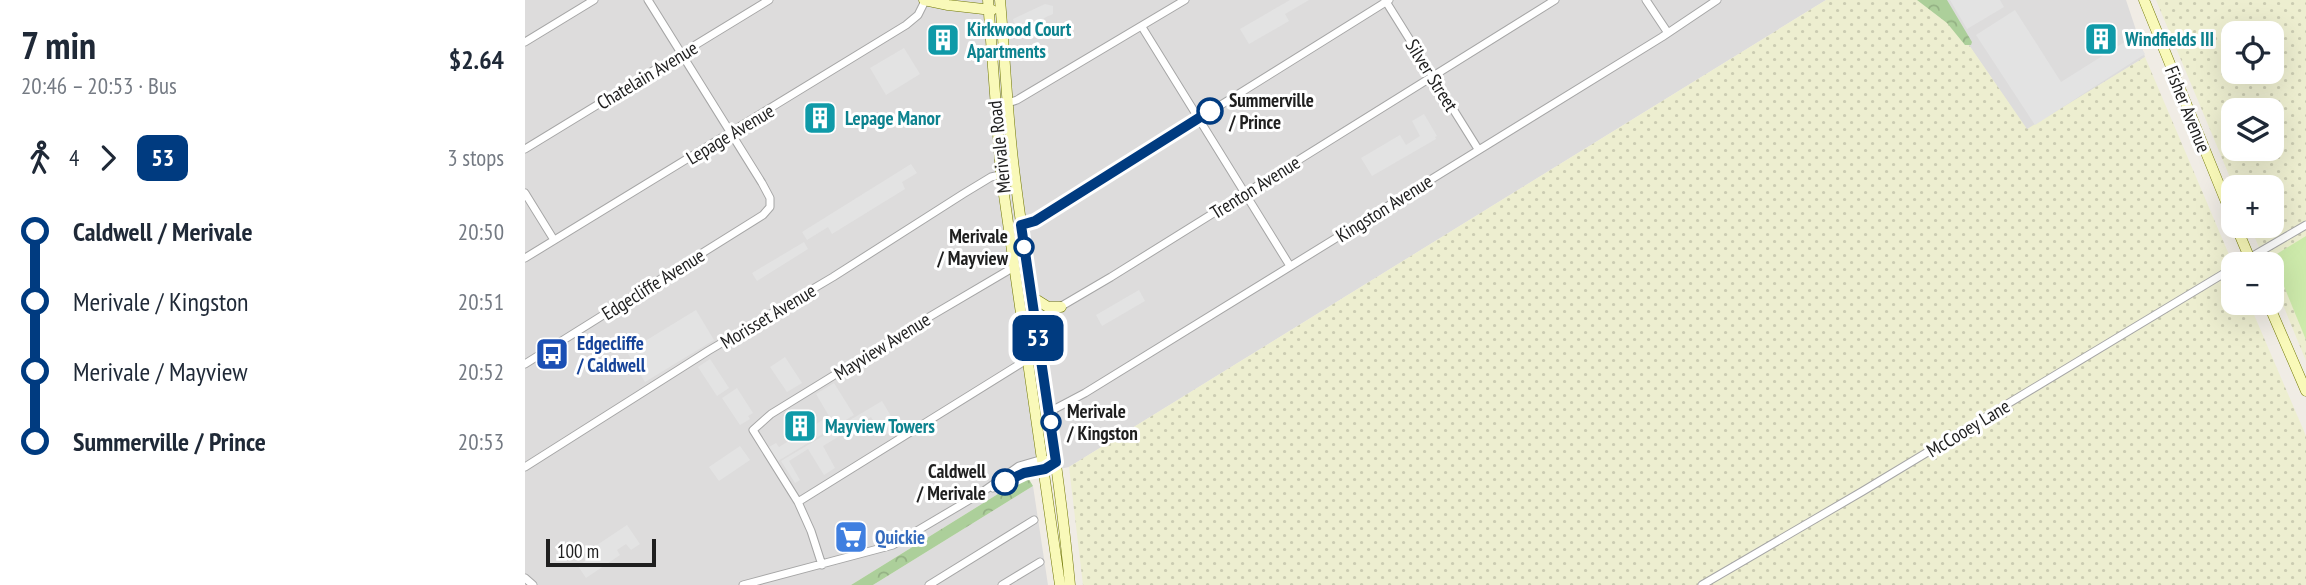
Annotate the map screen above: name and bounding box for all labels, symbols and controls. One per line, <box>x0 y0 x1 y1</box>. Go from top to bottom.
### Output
place label: Kirkwood Court Apartments <box>966 17 1072 63</box>
text: 7 min <box>21 20 96 69</box>
building icon: Windfields III <box>2082 20 2120 58</box>
building icon: Kirkwood Court Apartments <box>924 21 962 59</box>
map controls <box>2221 21 2284 315</box>
button: locate <box>2221 21 2284 84</box>
place label: Windfields III <box>2124 27 2214 51</box>
street label: Chatelain Avenue <box>592 35 702 115</box>
street label: Silver Street <box>1401 35 1464 116</box>
text: $2.64 <box>449 43 504 76</box>
street label: Fisher Avenue <box>2160 62 2216 156</box>
text: 20:46 – 20:53 · Bus <box>21 71 177 100</box>
place label: Summerville / Prince <box>1228 88 1314 134</box>
street label: Lepage Avenue <box>682 98 778 170</box>
marker: Summerville / Prince <box>1197 98 1223 124</box>
button: layers <box>2221 98 2284 161</box>
building icon: Lepage Manor <box>801 99 839 137</box>
street label: Merivale Road <box>982 100 1016 194</box>
place label: Lepage Manor <box>845 106 941 130</box>
icon: walk <box>21 139 59 177</box>
icon: forward <box>89 139 127 177</box>
text: 53 <box>151 142 174 173</box>
text: 4 <box>69 143 79 172</box>
text: 3 stops <box>447 143 504 172</box>
street label: Trenton Avenue <box>1206 150 1305 224</box>
street label: Kingston Avenue <box>1331 169 1437 247</box>
button: + <box>2221 175 2284 238</box>
text: Caldwell / Merivale <box>73 215 253 248</box>
text: 20:50 <box>458 217 504 246</box>
place label: Merivale / Mayview <box>936 224 1009 270</box>
marker: Merivale / Mayview <box>1014 237 1034 257</box>
street label: Edgecliffe Avenue <box>597 243 709 325</box>
button: − <box>2221 252 2284 315</box>
street label: Morisset Avenue <box>716 278 820 354</box>
text: Merivale / Kingston <box>73 285 249 318</box>
text: 20:51 <box>458 287 504 316</box>
street label: Mayview Avenue <box>830 307 935 385</box>
line badge: 53 <box>1007 315 1069 361</box>
text: 53 <box>1027 322 1049 353</box>
place label: Edgecliffe / Caldwell <box>576 331 646 377</box>
bus stop icon: Edgecliffe / Caldwell <box>533 335 571 373</box>
text: Merivale / Mayview <box>73 355 248 388</box>
text: 20:52 <box>458 357 504 386</box>
street label: McCooey Lane <box>1922 394 2014 462</box>
place label: Merivale / Kingston <box>1066 399 1138 445</box>
building icon: Mayview Towers <box>781 407 819 445</box>
marker: Merivale / Kingston <box>1041 412 1061 432</box>
place label: Mayview Towers <box>825 414 935 438</box>
text: Summerville / Prince <box>73 425 266 458</box>
text: 20:53 <box>458 427 504 456</box>
place label: Caldwell / Merivale <box>916 459 986 505</box>
marker: Caldwell / Merivale <box>992 469 1018 495</box>
supermarket icon: Quickie <box>832 518 870 556</box>
place label: Quickie <box>875 525 925 549</box>
scale bar <box>546 536 656 568</box>
text: 100 m <box>557 539 599 563</box>

